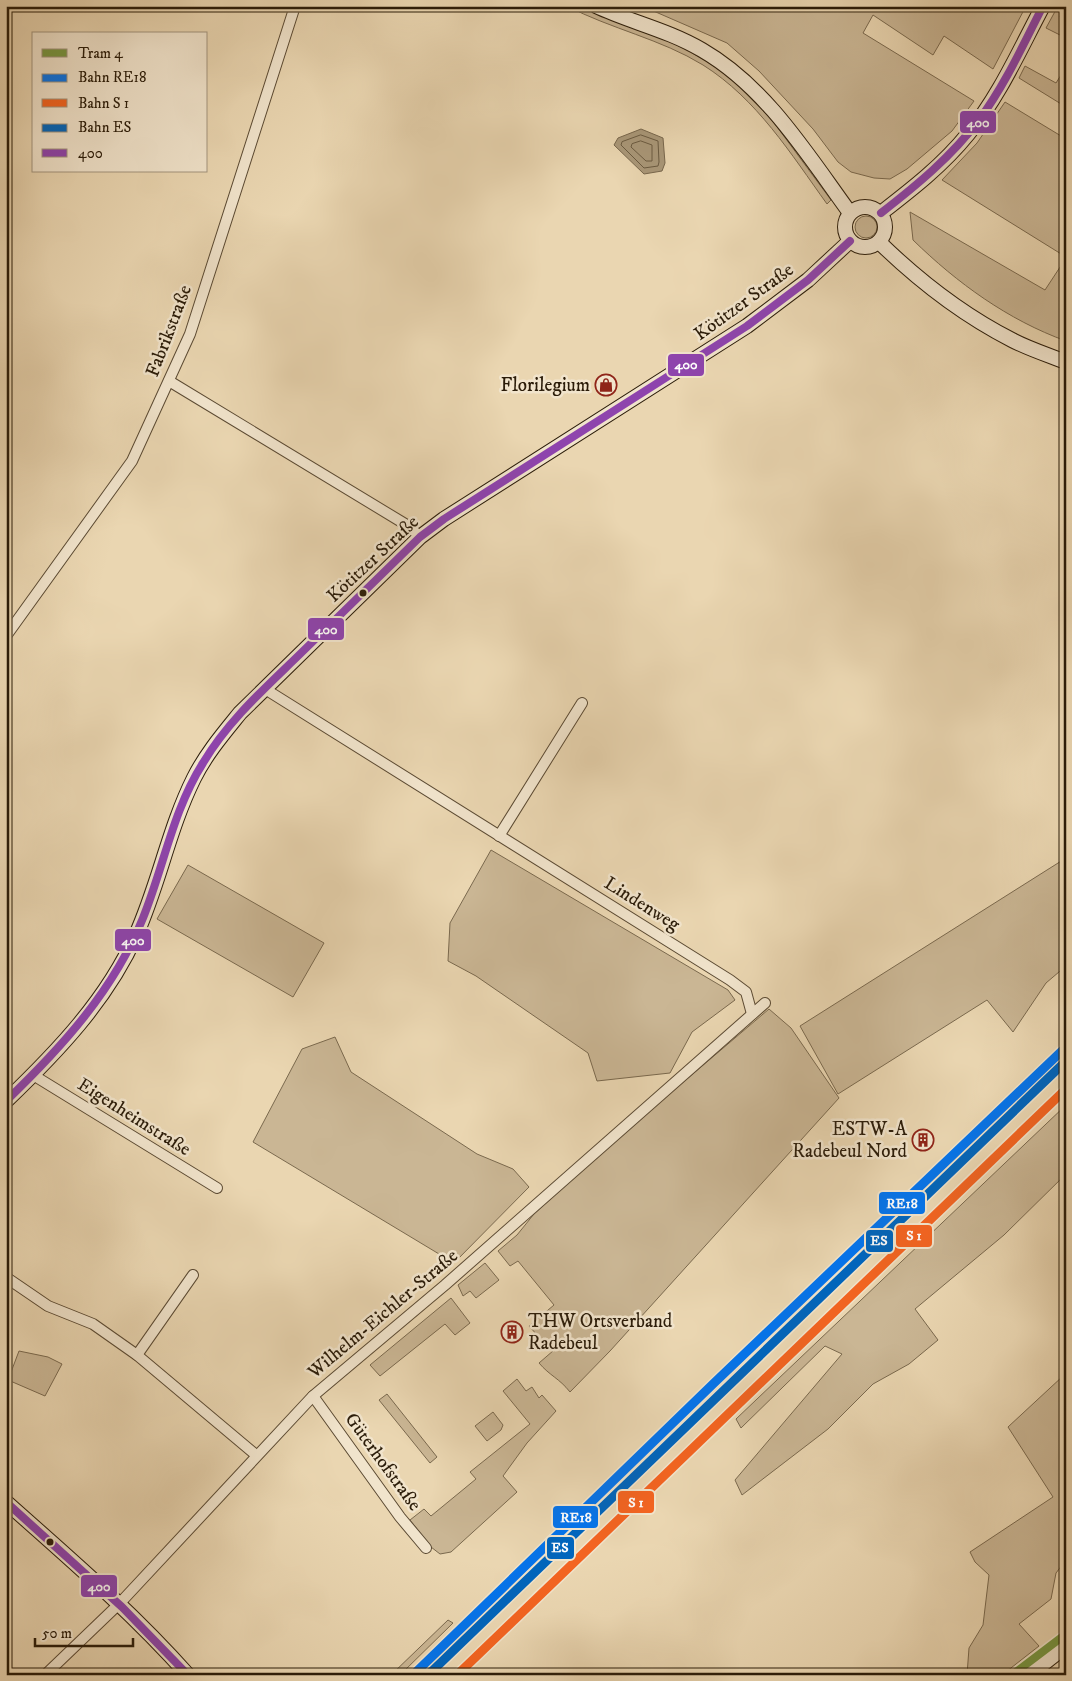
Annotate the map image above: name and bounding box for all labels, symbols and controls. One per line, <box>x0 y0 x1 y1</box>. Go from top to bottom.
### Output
legend <box>32 32 208 172</box>
text: Tram 4 <box>78 44 123 63</box>
text: Bahn RE18 <box>78 68 146 87</box>
text: Bahn S 1 <box>78 94 129 113</box>
line badge: 400 <box>959 110 997 134</box>
text: 400 <box>965 114 990 132</box>
text: Bahn ES <box>78 118 131 137</box>
text: 400 <box>78 144 103 163</box>
street label: Kötitzer Straße <box>690 258 798 346</box>
street label: Fabrikstraße <box>141 282 197 380</box>
line badge: 400 <box>667 353 705 377</box>
text: 400 <box>673 356 698 374</box>
shop icon: Florilegium <box>594 373 618 397</box>
place label: Florilegium <box>501 374 590 397</box>
street label: Kötitzer Straße <box>322 511 424 607</box>
unlabelled marker <box>358 588 368 598</box>
line badge: 400 <box>307 617 345 641</box>
text: 400 <box>313 621 338 639</box>
street label: Lindenweg <box>600 872 685 937</box>
line badge: 400 <box>114 928 152 952</box>
text: 400 <box>120 932 145 950</box>
street label: Eigenheimstraße <box>73 1073 195 1161</box>
place label: ESTW-A Radebeul Nord <box>792 1118 908 1163</box>
building icon: ESTW-A Radebeul Nord <box>911 1128 935 1152</box>
line badge: RE18 <box>878 1191 926 1215</box>
text: RE18 <box>886 1195 918 1213</box>
line badge: S 1 <box>895 1224 933 1248</box>
text: S 1 <box>906 1227 922 1245</box>
line badge: ES <box>865 1229 894 1253</box>
text: ES <box>870 1232 888 1250</box>
street label: Wilhelm-Eichler-Straße <box>303 1244 463 1384</box>
place label: THW Ortsverband Radebeul <box>528 1310 673 1355</box>
building icon: THW Ortsverband Radebeul <box>500 1320 524 1344</box>
street label: Güterhofstraße <box>340 1409 426 1516</box>
line badge: S 1 <box>617 1490 655 1514</box>
text: S 1 <box>628 1494 644 1512</box>
line badge: RE18 <box>552 1505 599 1529</box>
text: RE18 <box>560 1509 592 1527</box>
line badge: ES <box>546 1536 575 1560</box>
unlabelled marker <box>45 1537 55 1547</box>
text: ES <box>551 1539 569 1557</box>
line badge: 400 <box>80 1574 118 1598</box>
text: 400 <box>86 1578 111 1596</box>
scale bar <box>35 1616 132 1648</box>
text: 50 m <box>42 1624 72 1643</box>

